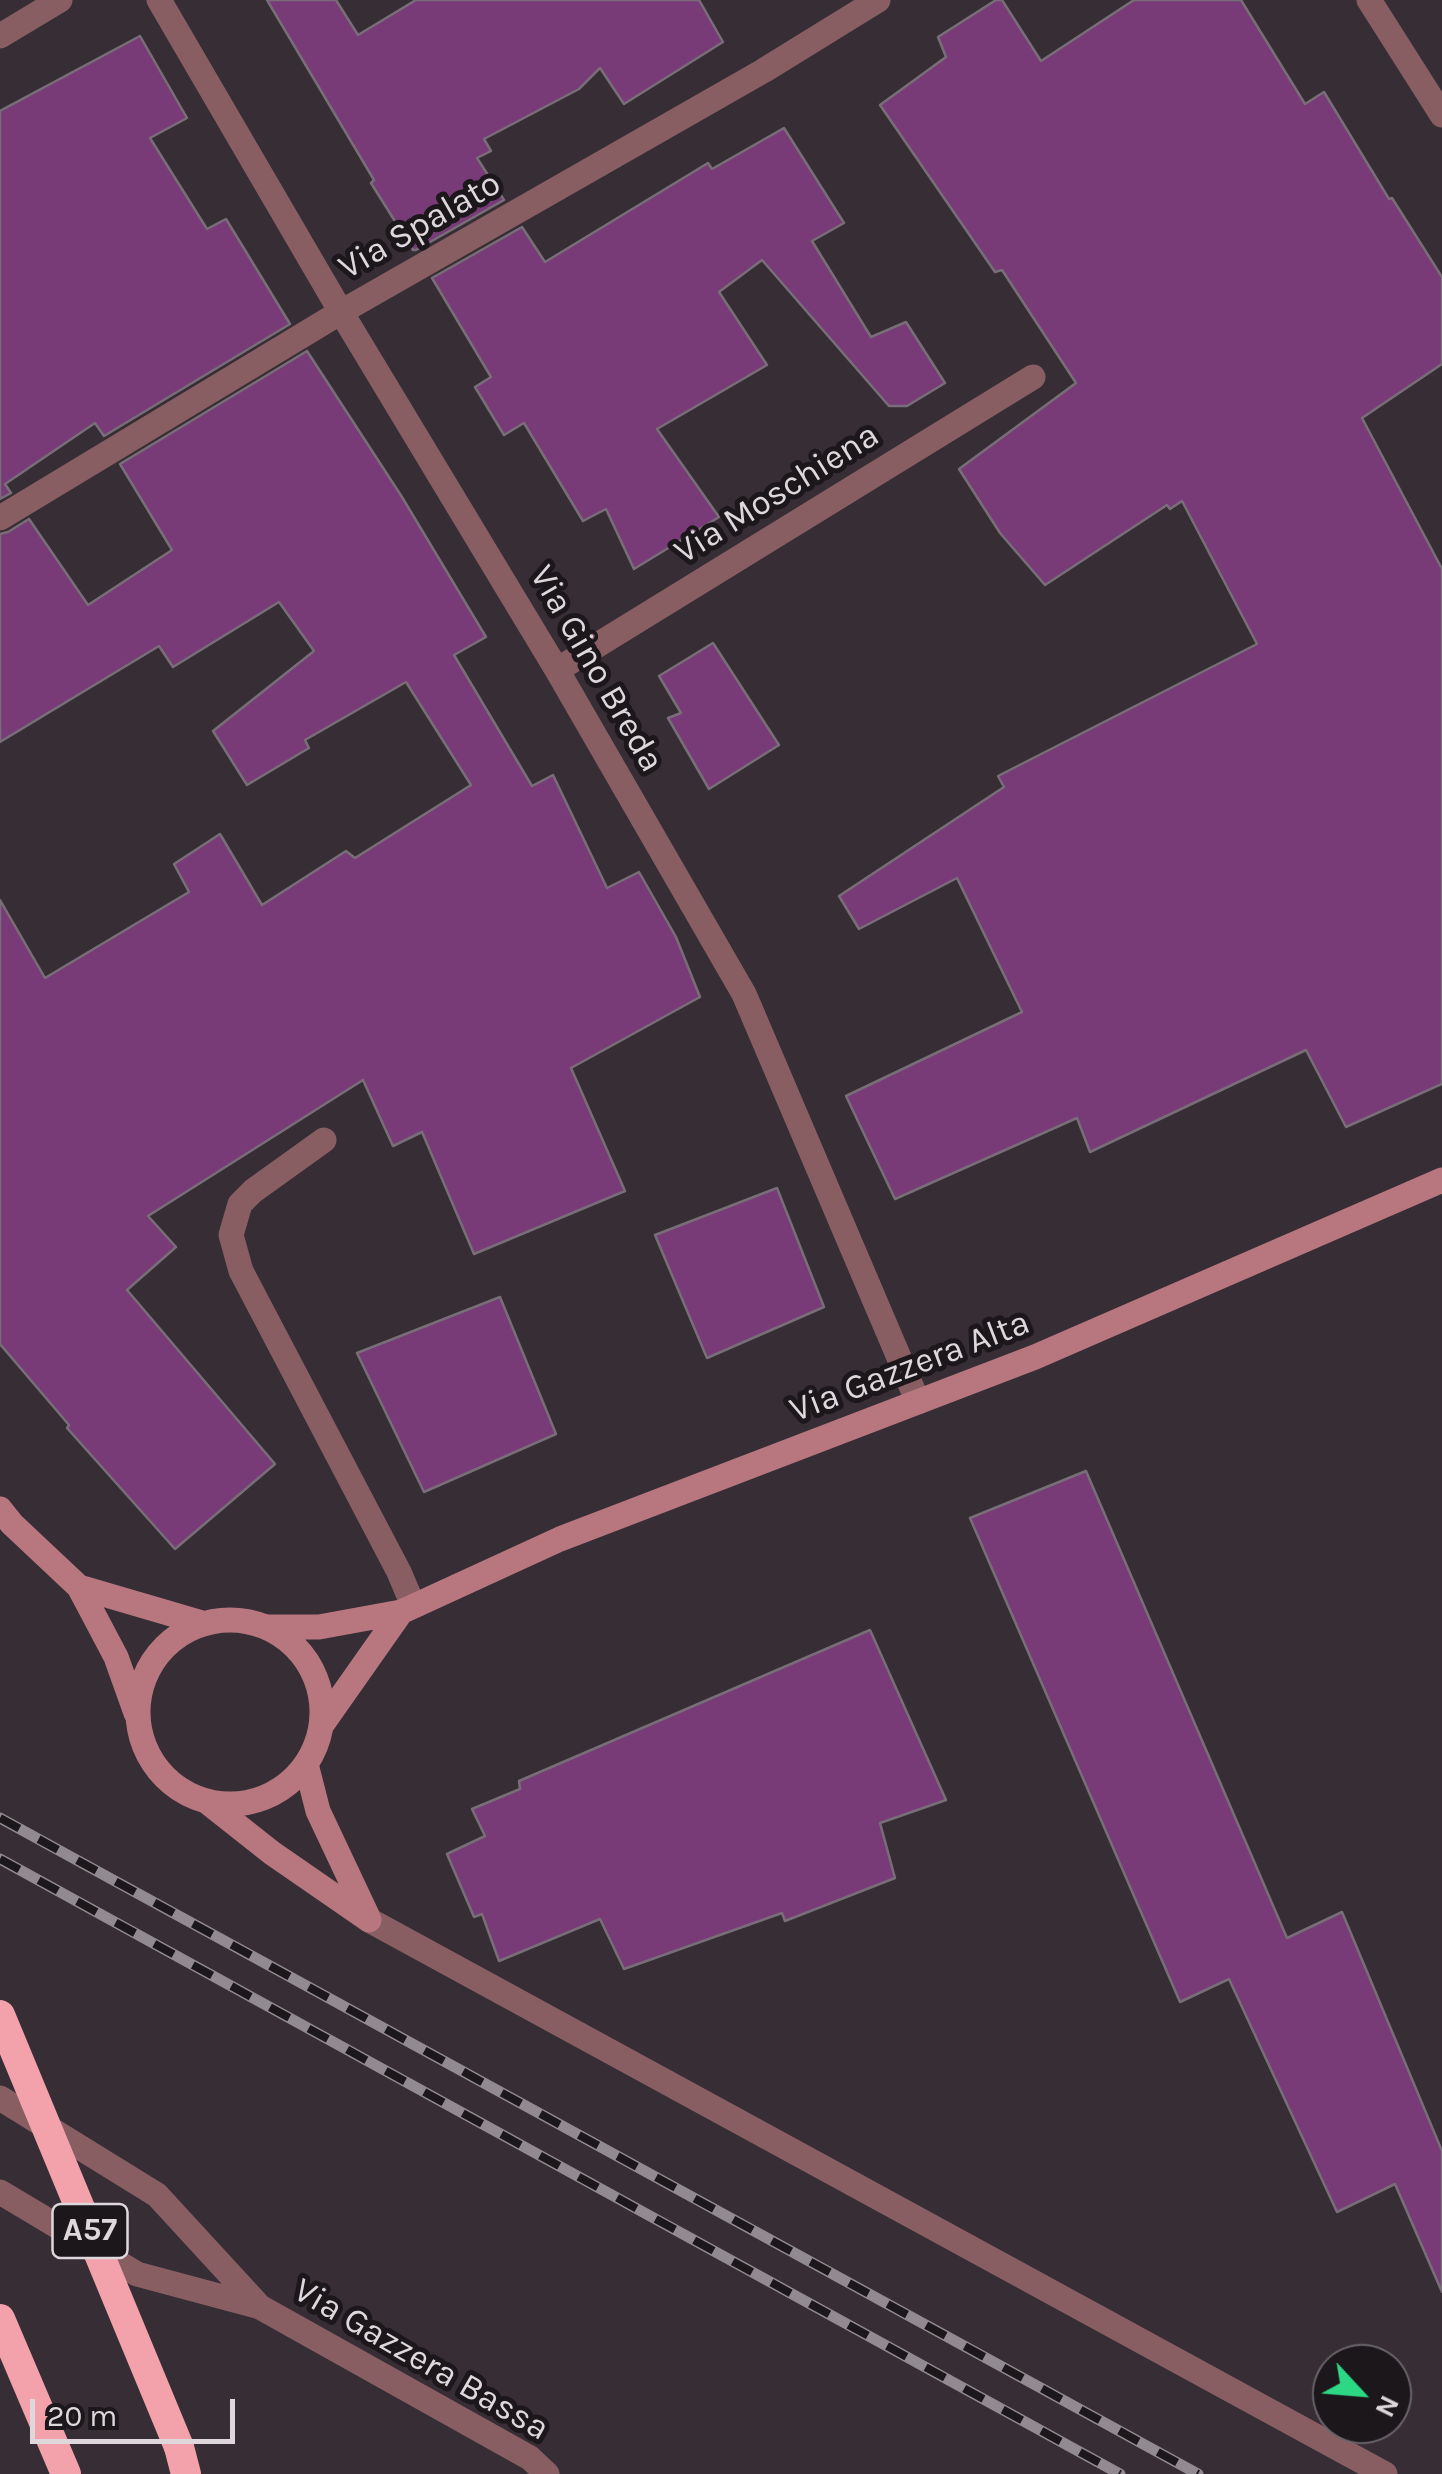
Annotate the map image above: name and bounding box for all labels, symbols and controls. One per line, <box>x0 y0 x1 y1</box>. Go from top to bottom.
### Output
street label: Via Spalato <box>332 163 508 289</box>
street label: Via Moschiena <box>667 414 887 574</box>
street label: Via Gino Breda <box>520 558 672 780</box>
street label: Via Gazzera Alta <box>784 1302 1036 1432</box>
road number: A57 <box>52 2204 128 2258</box>
street label: Via Gazzera Bassa <box>286 2270 556 2450</box>
north arrow <box>1312 2344 1412 2444</box>
scale bar <box>35 2379 240 2441</box>
text: N <box>1368 2390 1407 2423</box>
text: 20 m <box>47 2398 117 2434</box>

